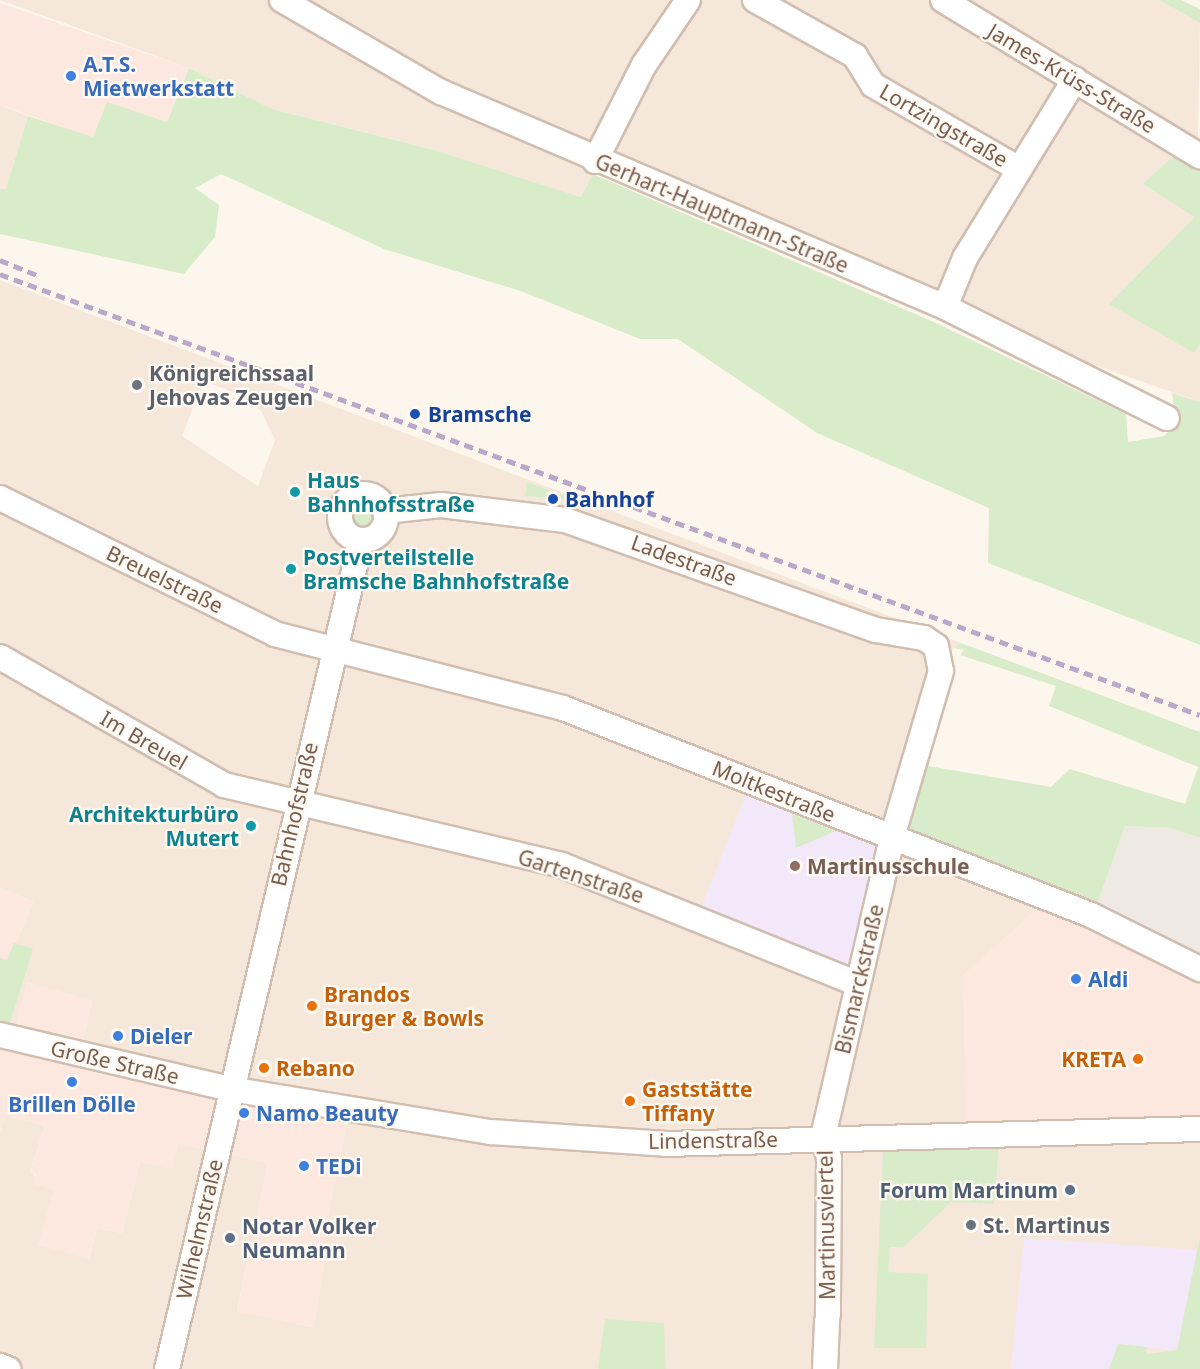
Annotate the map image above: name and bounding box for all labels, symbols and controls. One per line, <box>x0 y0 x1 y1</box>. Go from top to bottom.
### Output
street label: James-Krüss-Straße <box>983 18 1161 138</box>
place label: A.T.S. Mietwerkstatt <box>83 51 234 101</box>
marker: A.T.S. Mietwerkstatt <box>64 69 78 83</box>
street label: Lortzingstraße <box>875 78 1013 172</box>
street label: Gerhart-Hauptmann-Straße <box>592 148 852 278</box>
place label: Königreichssaal Jehovas Zeugen <box>149 360 314 410</box>
marker: Königreichssaal Jehovas Zeugen <box>130 378 144 392</box>
place label: Bramsche <box>428 401 532 427</box>
marker: Bramsche <box>406 405 424 423</box>
place label: Haus Bahnhofsstraße <box>307 467 475 517</box>
marker: Haus Bahnhofsstraße <box>288 485 302 499</box>
place label: Bahnhof <box>565 486 654 512</box>
marker: Bahnhof <box>546 492 560 506</box>
street label: Ladestraße <box>628 529 740 591</box>
street label: Breuelstraße <box>103 540 227 618</box>
place label: Postverteilstelle Bramsche Bahnhofstraße <box>303 544 569 594</box>
marker: Postverteilstelle Bramsche Bahnhofstraße <box>284 562 298 576</box>
street label: Im Breuel <box>96 705 192 775</box>
street label: Bahnhofstraße <box>265 740 323 888</box>
street label: Moltkestraße <box>709 755 839 827</box>
place label: Architekturbüro Mutert <box>69 801 239 851</box>
marker: Architekturbüro Mutert <box>244 819 258 833</box>
street label: Gartenstraße <box>515 844 647 908</box>
place label: Martinusschule <box>807 853 969 879</box>
marker: Martinusschule <box>788 859 802 873</box>
street label: Bismarckstraße <box>830 902 888 1056</box>
place label: Aldi <box>1088 966 1128 992</box>
marker: Aldi <box>1069 972 1083 986</box>
place label: Brandos Burger & Bowls <box>324 981 484 1031</box>
marker: Brandos Burger & Bowls <box>305 999 319 1013</box>
place label: Dieler <box>130 1023 192 1049</box>
marker: Dieler <box>111 1029 125 1043</box>
street label: Große Straße <box>48 1035 182 1089</box>
place label: KRETA <box>1061 1046 1126 1072</box>
marker: KRETA <box>1131 1052 1145 1066</box>
place label: Rebano <box>276 1055 355 1081</box>
marker: Rebano <box>257 1061 271 1075</box>
marker: Brillen Dölle <box>65 1075 79 1089</box>
place label: Gaststätte Tiffany <box>642 1076 752 1126</box>
place label: Brillen Dölle <box>8 1091 136 1117</box>
marker: Gaststätte Tiffany <box>623 1094 637 1108</box>
place label: Namo Beauty <box>256 1100 399 1126</box>
marker: Namo Beauty <box>237 1106 251 1120</box>
street label: Lindenstraße <box>648 1126 778 1154</box>
street label: Martinusviertel <box>812 1150 840 1300</box>
place label: TEDi <box>316 1153 362 1179</box>
street label: Wilhelmstraße <box>171 1156 227 1302</box>
marker: TEDi <box>297 1159 311 1173</box>
place label: Forum Martinum <box>879 1177 1058 1203</box>
marker: Forum Martinum <box>1063 1183 1077 1197</box>
place label: St. Martinus <box>983 1212 1110 1238</box>
place label: Notar Volker Neumann <box>242 1213 376 1263</box>
marker: St. Martinus <box>964 1218 978 1232</box>
marker: Notar Volker Neumann <box>223 1231 237 1245</box>

